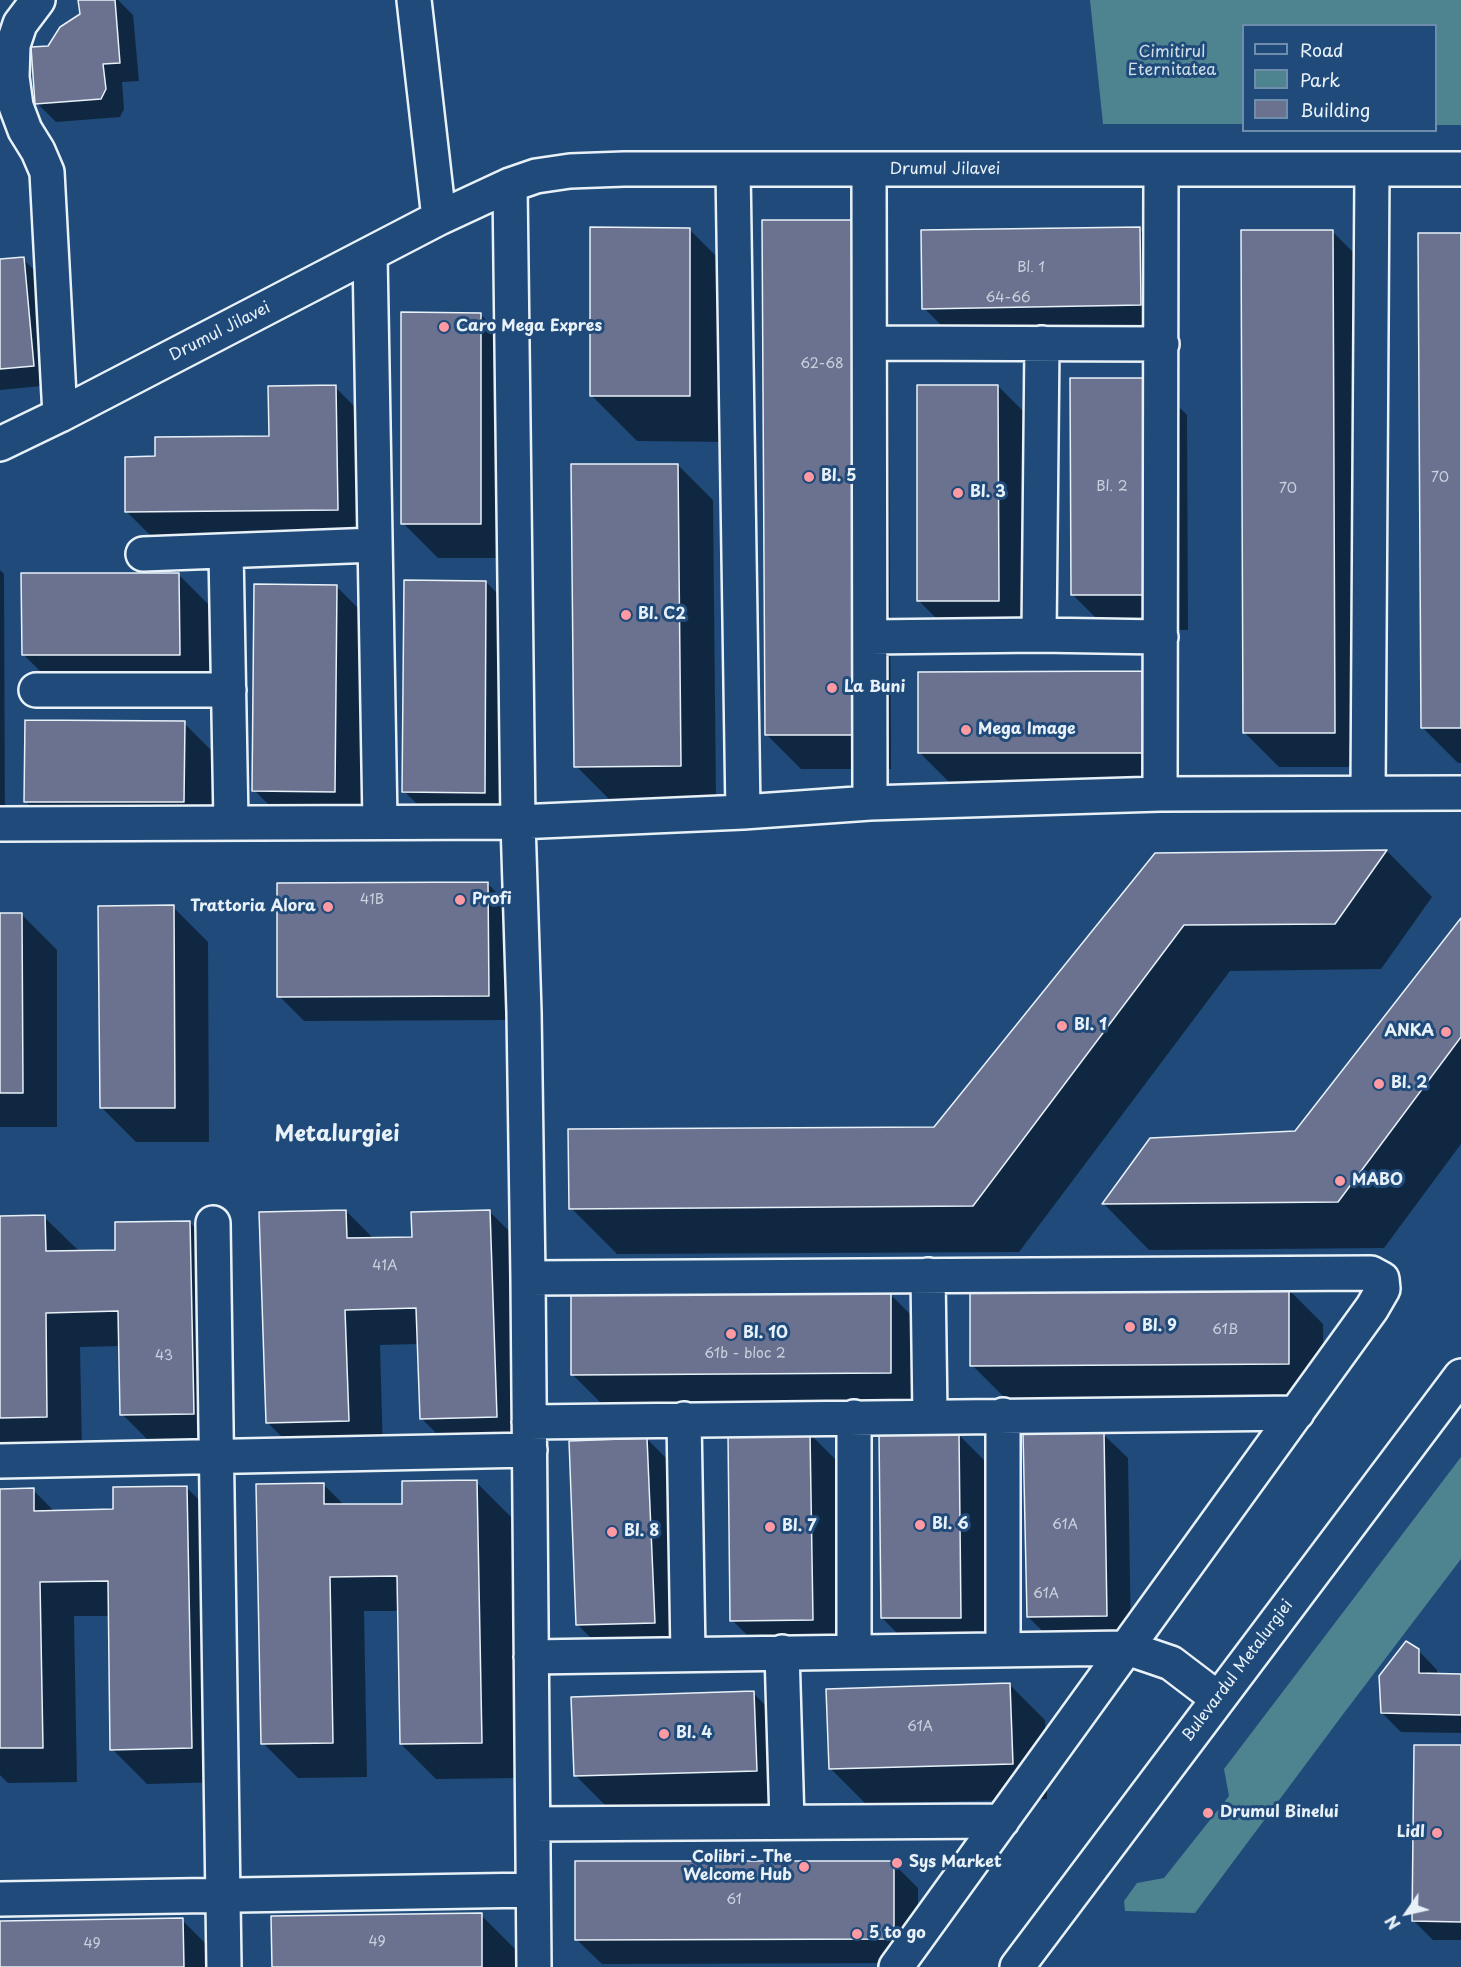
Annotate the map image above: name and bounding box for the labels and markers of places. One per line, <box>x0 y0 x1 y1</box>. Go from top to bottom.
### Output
place label: Caro Mega Expres <box>456 317 602 337</box>
marker: Caro Mega Expres <box>437 320 451 334</box>
place label: Bl. 5 <box>821 467 857 487</box>
marker: Bl. 5 <box>802 470 816 484</box>
place label: Bl. 3 <box>970 483 1006 503</box>
marker: Bl. 3 <box>951 486 965 500</box>
place label: Bl. C2 <box>638 605 686 625</box>
marker: Bl. C2 <box>619 608 633 622</box>
place label: La Buni <box>844 678 905 698</box>
marker: La Buni <box>825 681 839 695</box>
place label: Mega Image <box>978 720 1076 740</box>
marker: Mega Image <box>959 723 973 737</box>
place label: Profi <box>472 890 512 910</box>
marker: Profi <box>453 893 467 907</box>
place label: Trattoria Alora <box>190 897 316 917</box>
marker: Trattoria Alora <box>321 900 335 914</box>
place label: Bl. 1 <box>1074 1016 1107 1036</box>
marker: Bl. 1 <box>1055 1019 1069 1033</box>
place label: ANKA <box>1384 1022 1434 1042</box>
marker: ANKA <box>1439 1025 1453 1039</box>
place label: Bl. 2 <box>1391 1074 1427 1094</box>
marker: Bl. 2 <box>1372 1077 1386 1091</box>
place label: MABO <box>1352 1171 1403 1191</box>
marker: MABO <box>1333 1174 1347 1188</box>
place label: Bl. 9 <box>1142 1317 1177 1337</box>
marker: Bl. 9 <box>1123 1320 1137 1334</box>
place label: Bl. 10 <box>743 1324 788 1344</box>
marker: Bl. 10 <box>724 1327 738 1341</box>
place label: Bl. 6 <box>932 1515 969 1535</box>
place label: Bl. 7 <box>782 1517 816 1537</box>
marker: Bl. 6 <box>913 1518 927 1532</box>
marker: Bl. 7 <box>763 1520 777 1534</box>
place label: Bl. 8 <box>624 1522 659 1542</box>
marker: Bl. 8 <box>605 1525 619 1539</box>
place label: Bl. 4 <box>676 1724 712 1744</box>
marker: Bl. 4 <box>657 1727 671 1741</box>
place label: Drumul Binelui <box>1220 1803 1339 1823</box>
marker: Drumul Binelui <box>1201 1806 1215 1820</box>
place label: Lidl <box>1397 1823 1425 1843</box>
marker: Lidl <box>1430 1826 1444 1840</box>
place label: Colibri - The Welcome Hub <box>683 1848 792 1886</box>
place label: Sys Market <box>909 1853 1002 1873</box>
marker: Sys Market <box>890 1856 904 1870</box>
marker: Colibri - The Welcome Hub <box>797 1860 811 1874</box>
place label: 5 to go <box>869 1924 926 1944</box>
marker: 5 to go <box>850 1927 864 1941</box>

